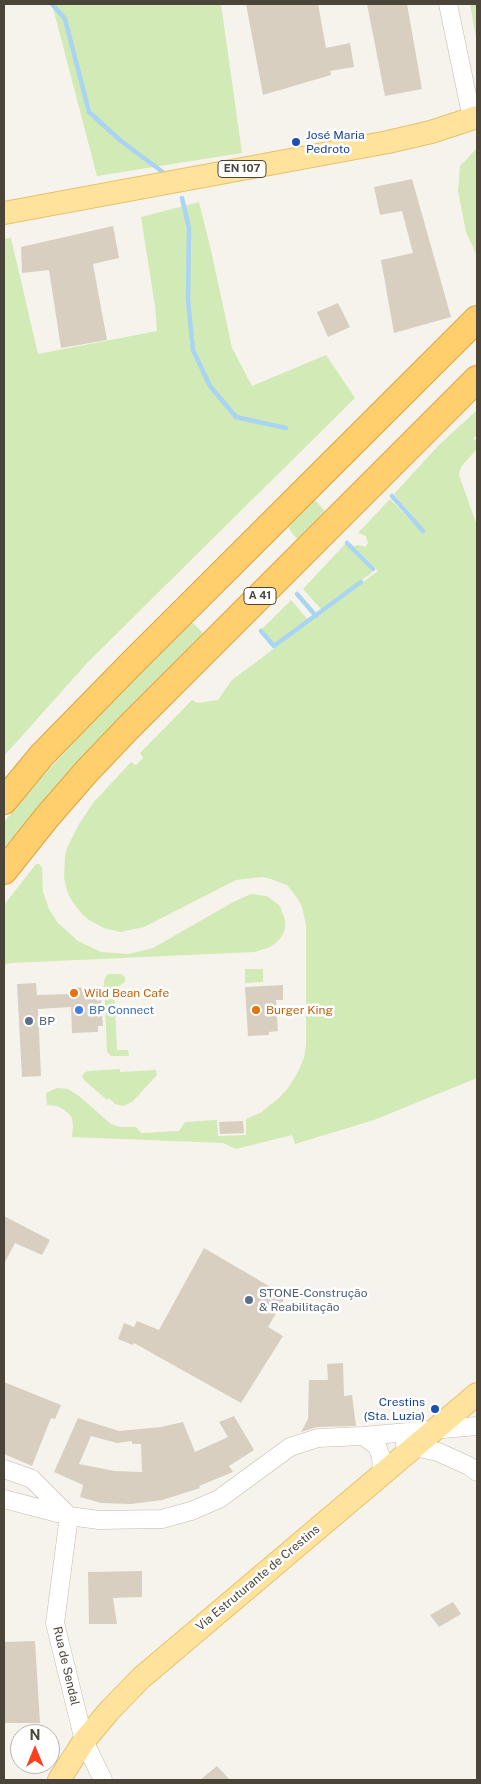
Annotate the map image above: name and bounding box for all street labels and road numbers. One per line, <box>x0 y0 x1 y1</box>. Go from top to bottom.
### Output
road number: EN 107 <box>218 160 266 178</box>
road number: A 41 <box>244 588 276 604</box>
street label: Via Estruturante de Crestins <box>193 1522 323 1634</box>
street label: Rua de Sendal <box>50 1625 82 1707</box>

